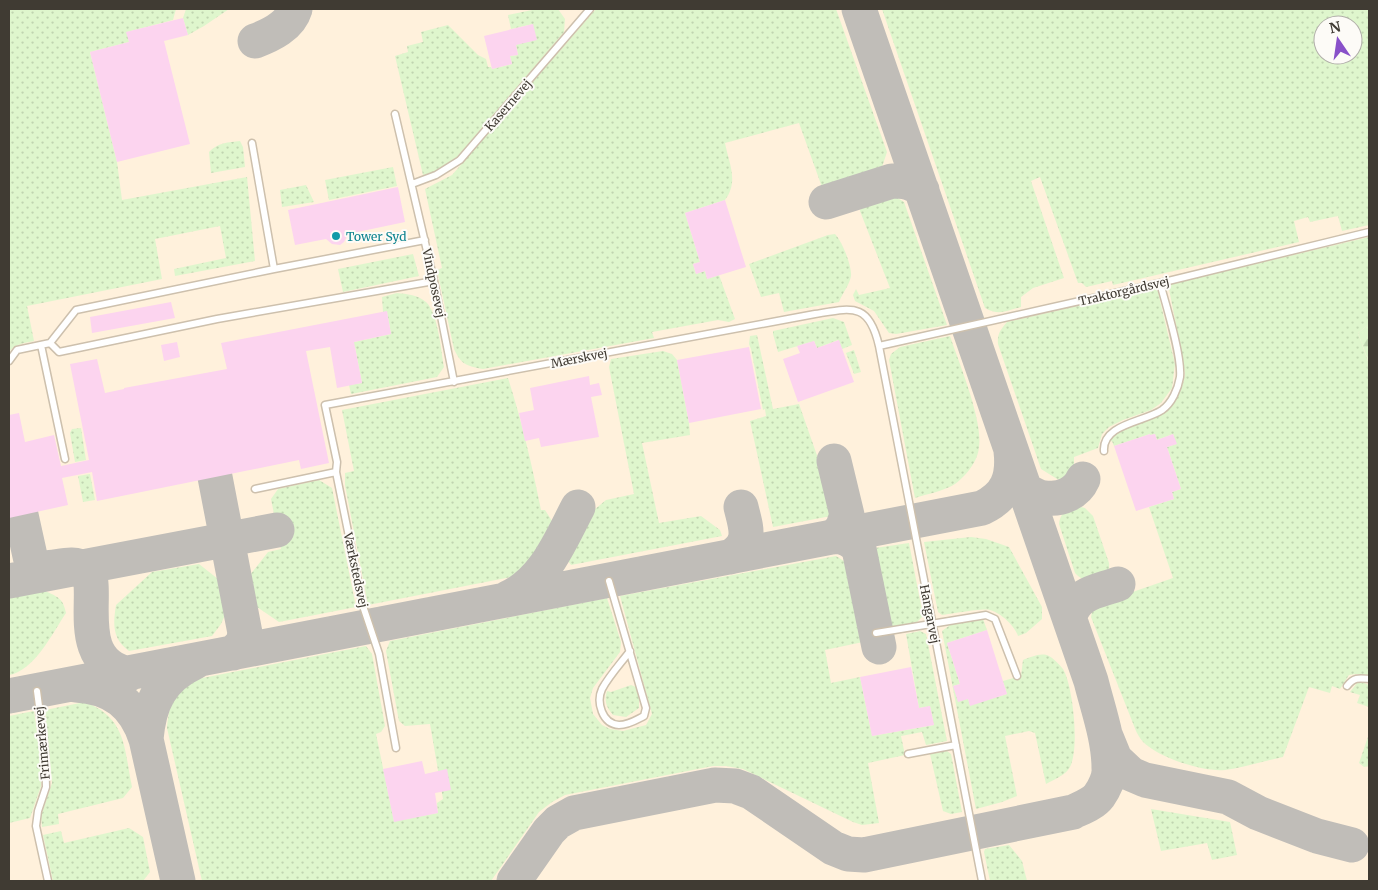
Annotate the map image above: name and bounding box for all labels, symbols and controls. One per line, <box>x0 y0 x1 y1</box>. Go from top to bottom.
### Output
north arrow <box>1313 15 1363 65</box>
text: N <box>1328 17 1342 37</box>
street label: Kasernevej <box>481 76 535 134</box>
place label: Tower Syd <box>346 229 406 244</box>
marker: Tower Syd <box>330 230 342 242</box>
street label: Vindposevej <box>419 246 449 319</box>
street label: Traktorgårdsvej <box>1077 273 1171 309</box>
street label: Mærskvej <box>549 345 609 371</box>
street label: Værkstedsvej <box>340 530 371 609</box>
street label: Hangarvej <box>917 583 943 645</box>
street label: Frimærkevej <box>31 706 53 780</box>

